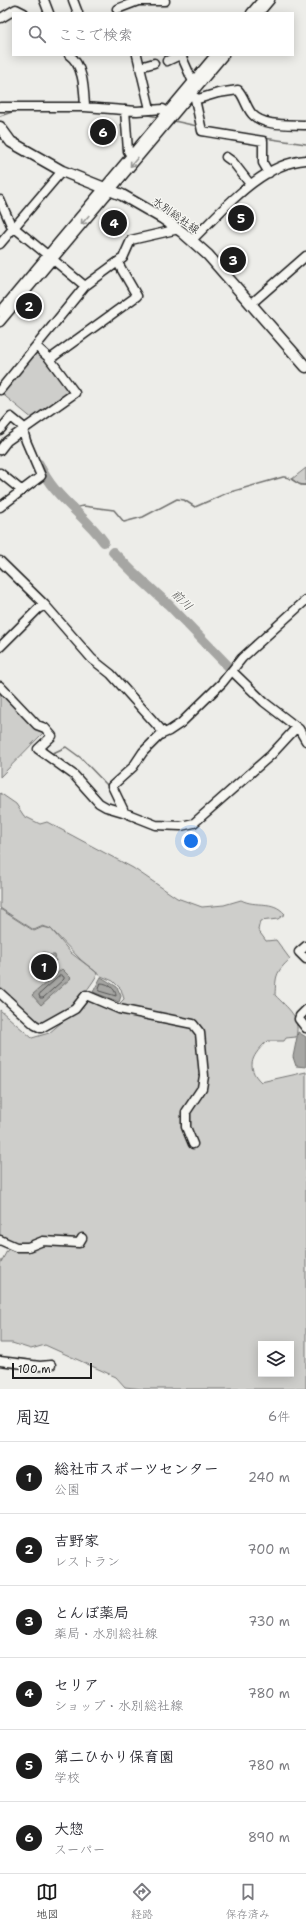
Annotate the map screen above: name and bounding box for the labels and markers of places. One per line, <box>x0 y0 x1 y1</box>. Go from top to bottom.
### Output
pin: 6 <box>90 117 116 147</box>
pin: 5 <box>228 203 254 233</box>
pin: 4 <box>101 208 127 238</box>
pin: 3 <box>220 245 246 275</box>
pin: 2 <box>16 291 42 321</box>
pin: 1 <box>31 952 57 982</box>

